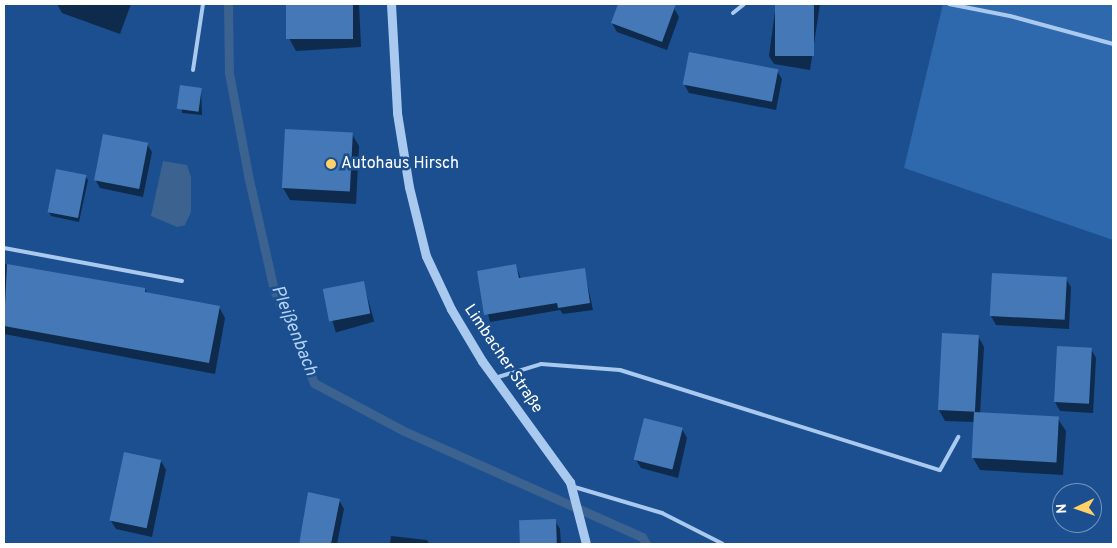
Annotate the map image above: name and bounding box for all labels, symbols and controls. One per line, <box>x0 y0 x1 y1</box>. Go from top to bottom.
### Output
place label: Autohaus Hirsch <box>341 154 459 174</box>
marker: Autohaus Hirsch <box>325 158 337 170</box>
water label: Pleißenbach <box>265 283 321 379</box>
street label: Limbacher Straße <box>460 301 546 417</box>
north arrow <box>1052 483 1102 533</box>
text: N <box>1054 503 1071 514</box>

